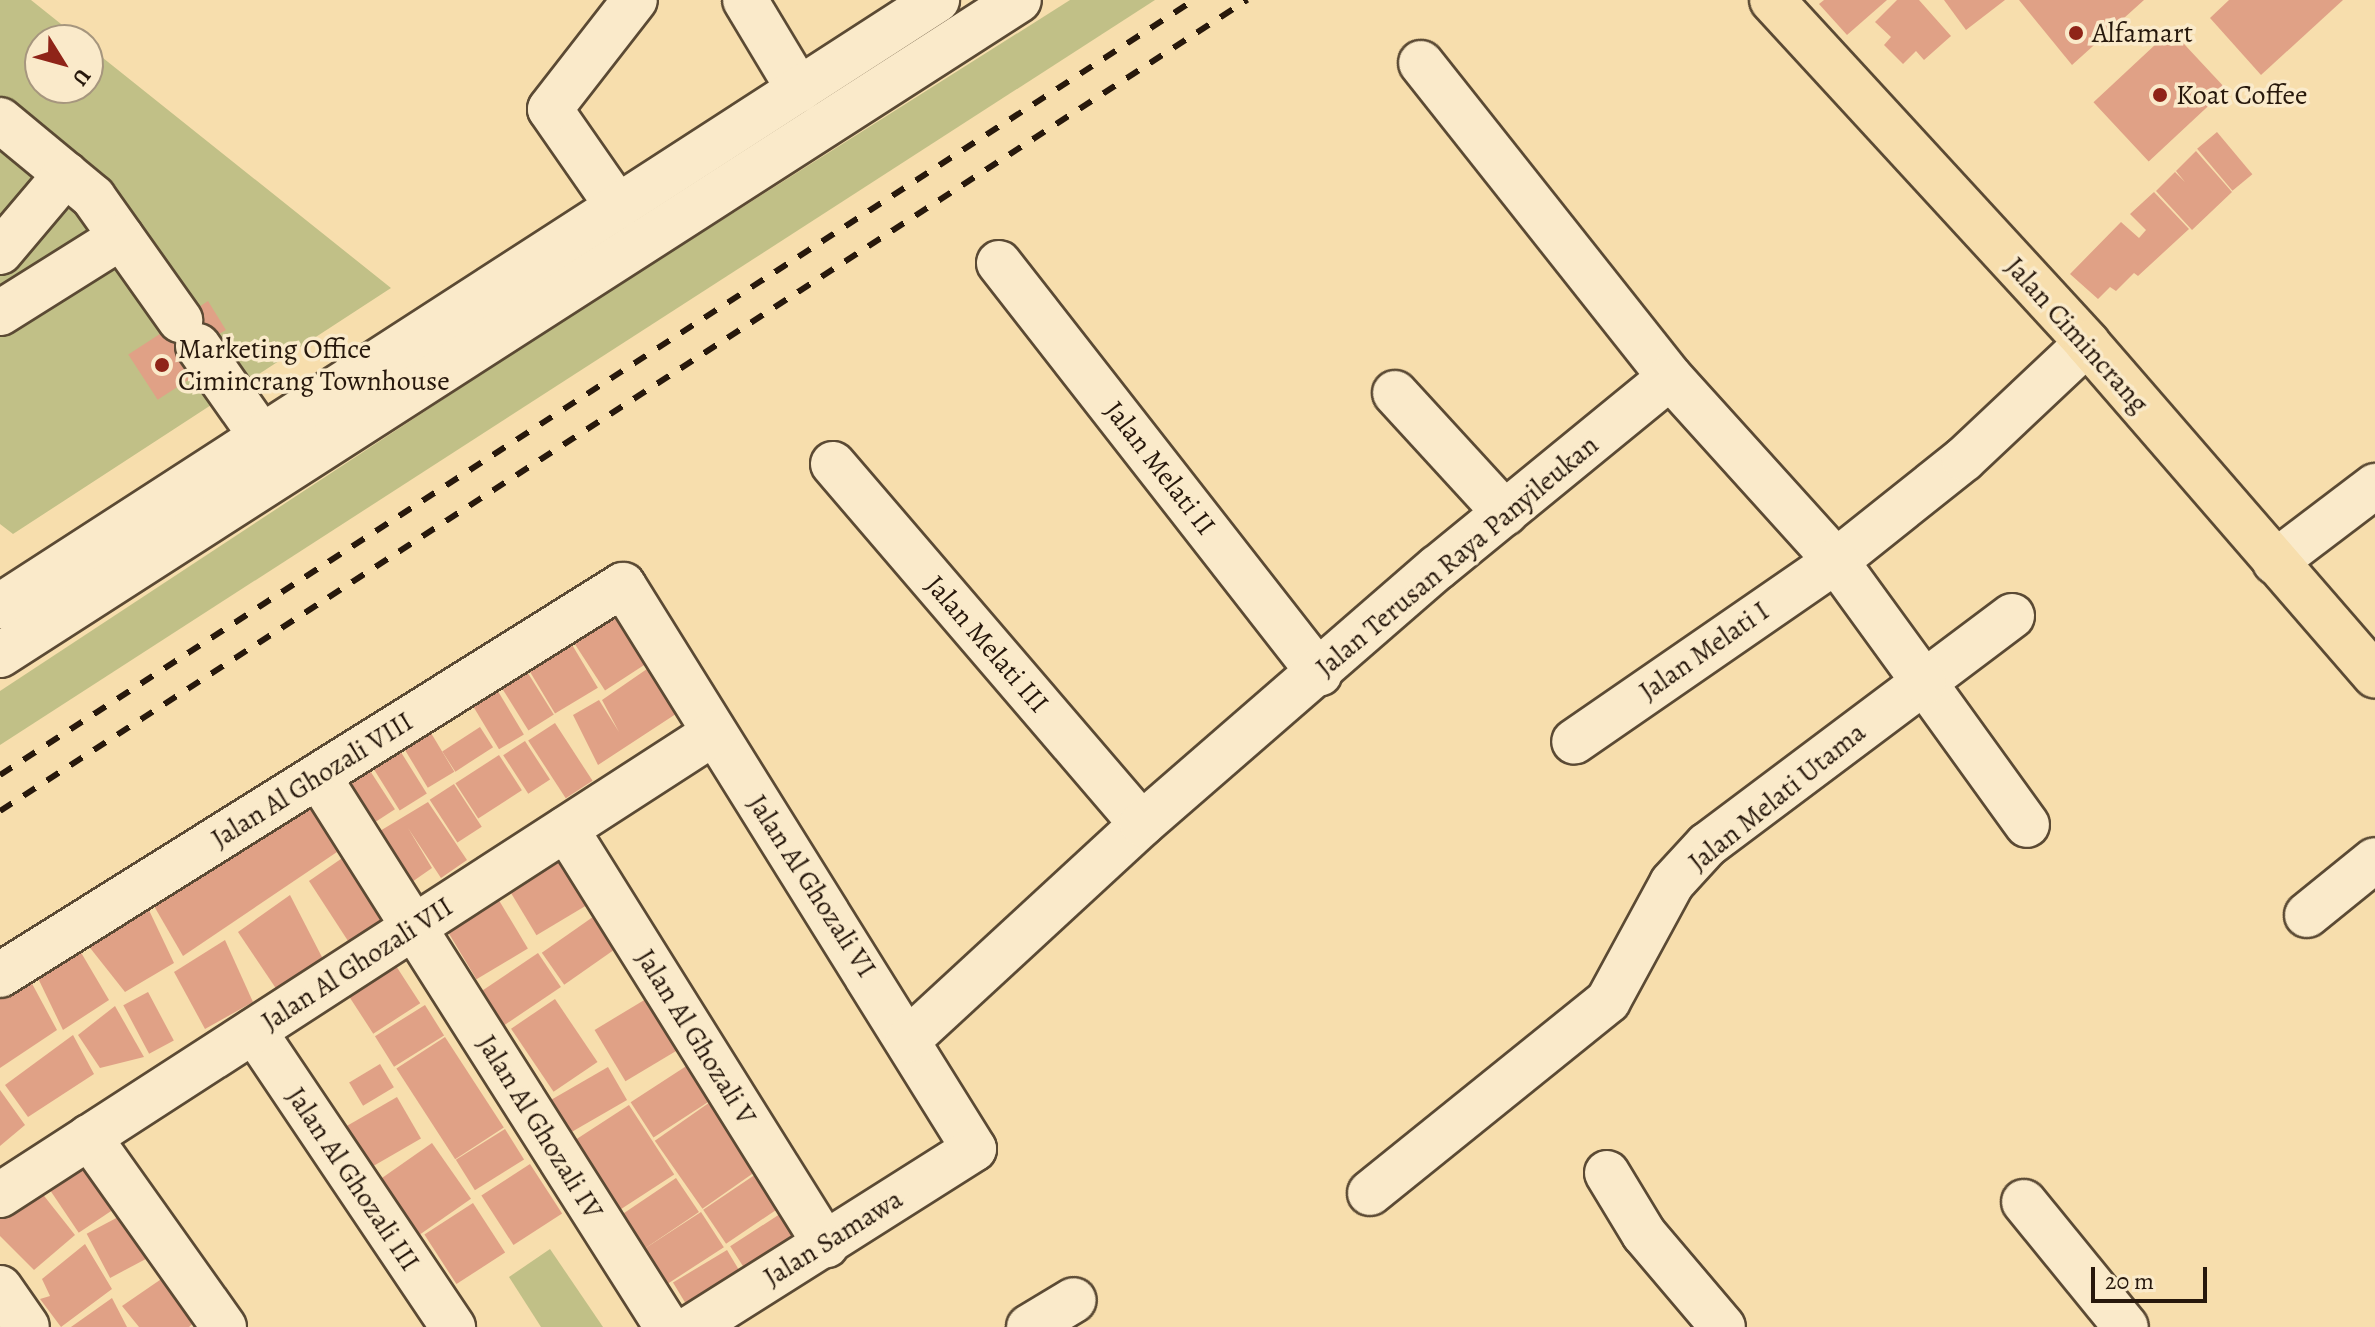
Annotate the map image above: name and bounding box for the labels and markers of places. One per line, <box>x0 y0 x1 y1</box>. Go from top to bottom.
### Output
place label: Alfamart <box>2092 16 2193 50</box>
marker: Alfamart <box>2067 24 2085 42</box>
place label: Koat Coffee <box>2176 78 2308 112</box>
marker: Koat Coffee <box>2151 86 2169 104</box>
place label: Marketing Office Cimincrang Townhouse <box>178 332 450 398</box>
marker: Marketing Office Cimincrang Townhouse <box>153 356 171 374</box>

